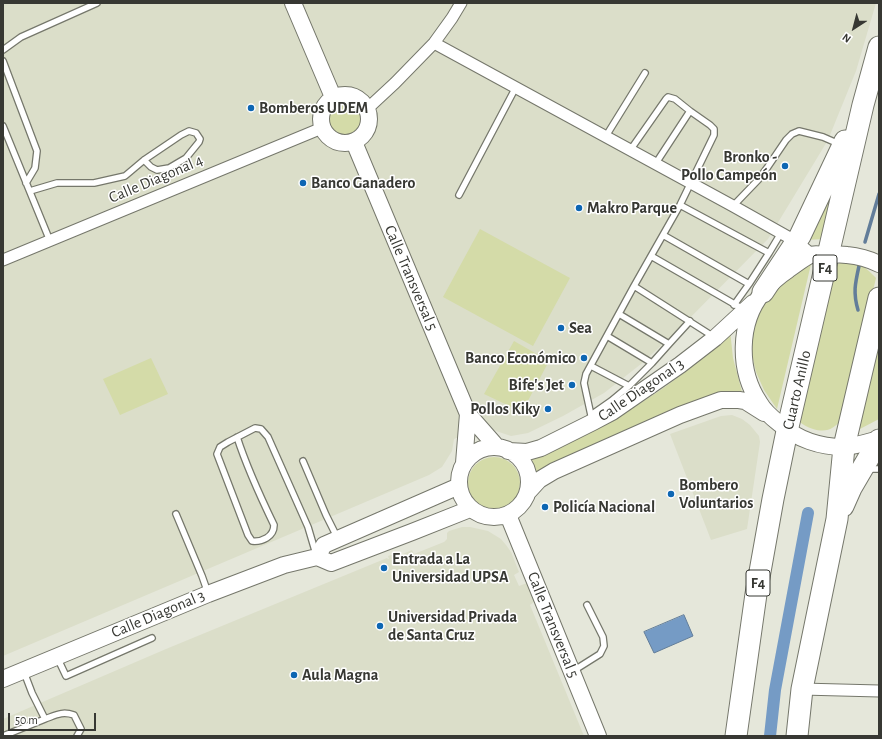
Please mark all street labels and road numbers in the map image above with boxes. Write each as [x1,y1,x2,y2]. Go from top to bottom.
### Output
street label: Calle Diagonal 4 [106,150,206,208]
street label: Calle Transversal 5 [380,222,442,334]
road number: F4 [813,255,837,281]
street label: Cuarto Anillo [779,348,815,432]
street label: Calle Diagonal 3 [594,354,688,426]
street label: Calle Transversal 5 [523,569,583,681]
road number: F4 [746,570,770,596]
street label: Calle Diagonal 3 [108,586,208,642]

